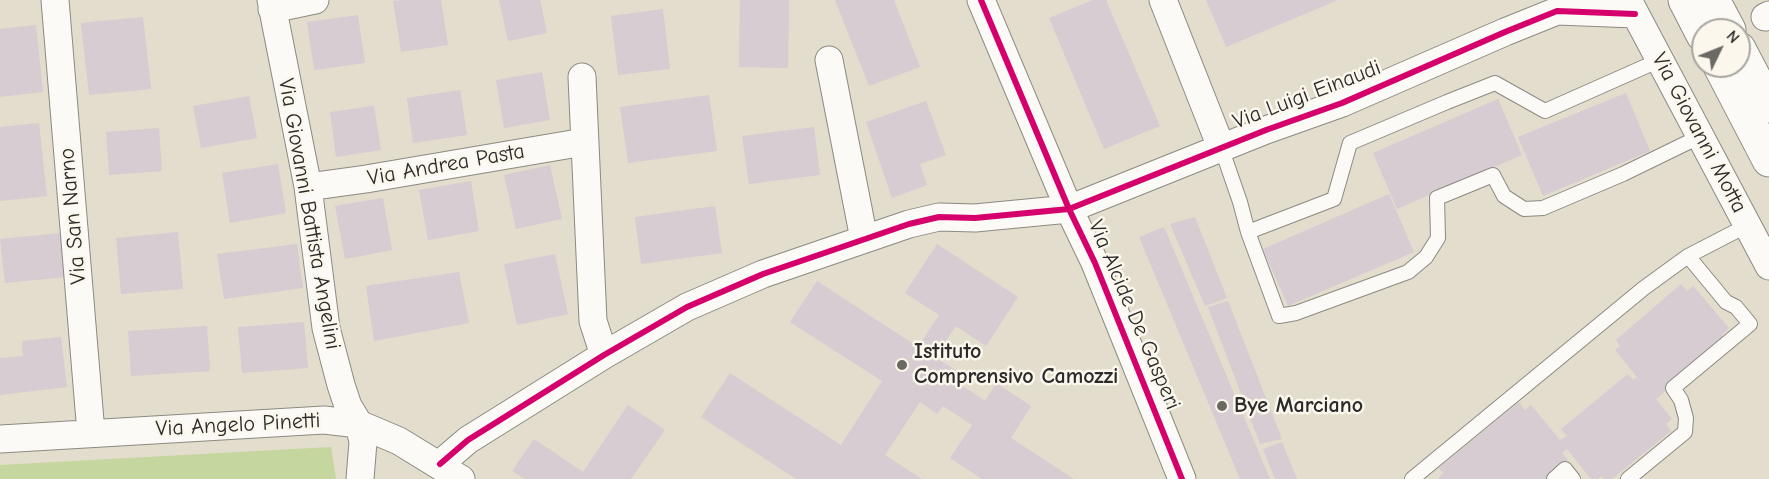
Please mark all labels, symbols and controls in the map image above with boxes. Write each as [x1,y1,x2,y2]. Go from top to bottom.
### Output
north arrow [1691,18,1751,78]
text: N [1723,27,1743,47]
street label: Via Giovanni Motta [1646,48,1752,218]
street label: Via Luigi Einaudi [1229,55,1385,135]
street label: Via Giovanni Battista Angelini [272,76,346,352]
street label: Via Andrea Pasta [365,138,527,192]
street label: Via San Narno [54,147,92,285]
street label: Via Alcide De Gasperi [1082,216,1186,414]
place label: Istituto Comprensivo Camozzi [914,339,1118,390]
marker: Istituto Comprensivo Camozzi [895,358,909,372]
place label: Bye Marciano [1234,393,1363,419]
marker: Bye Marciano [1215,399,1229,413]
street label: Via Angelo Pinetti [155,408,321,442]

